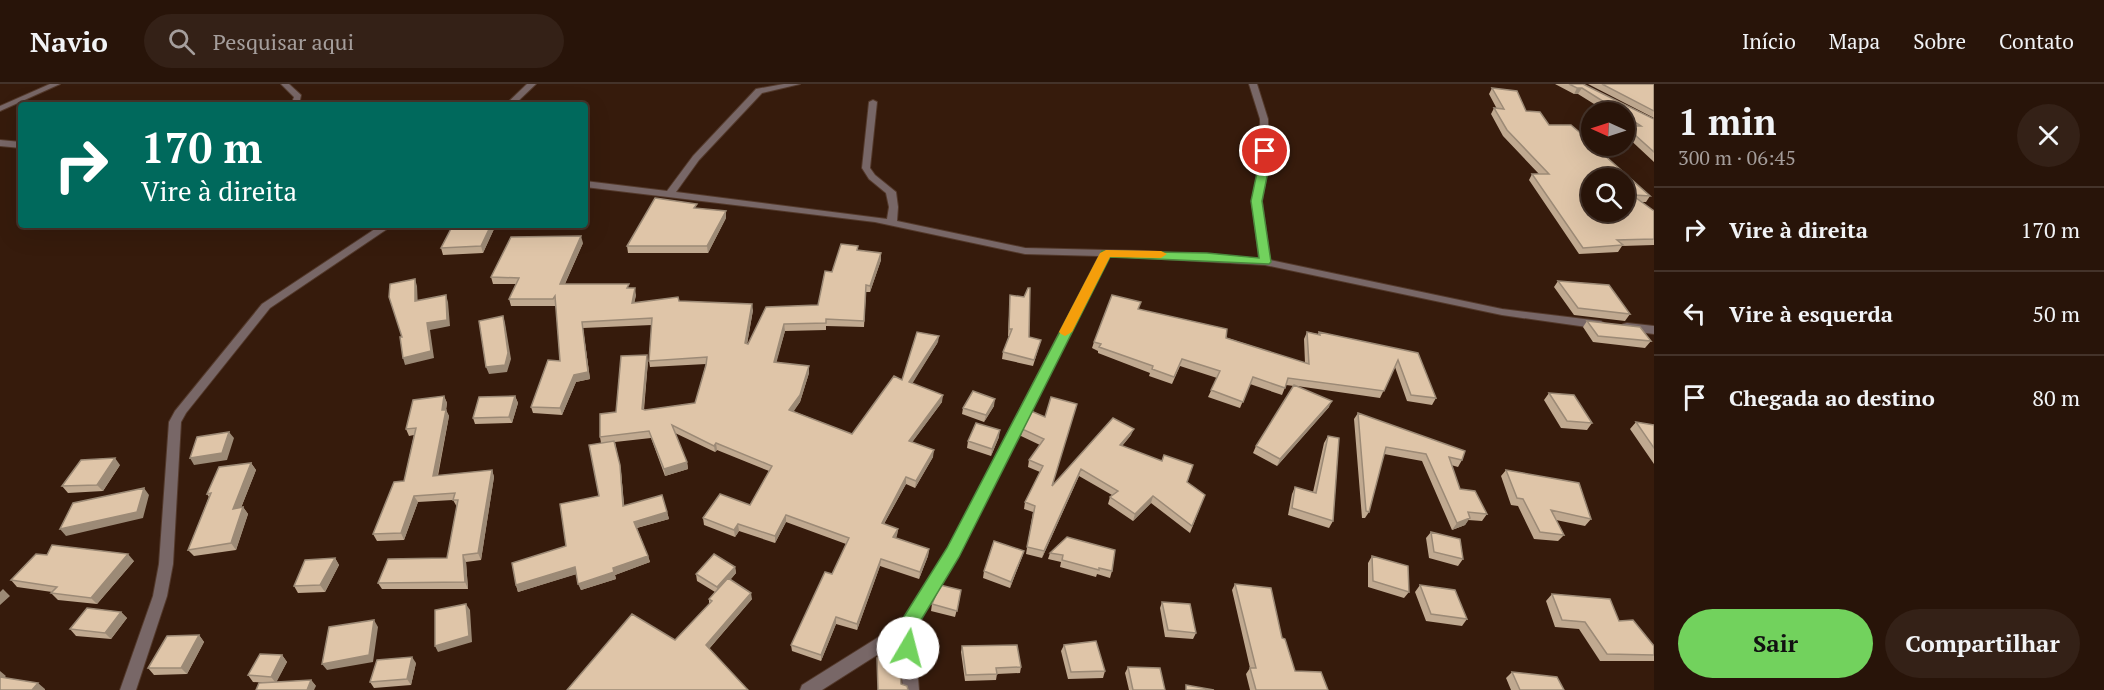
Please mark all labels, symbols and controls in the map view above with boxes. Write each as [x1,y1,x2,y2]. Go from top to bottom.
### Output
search box [144,14,564,68]
text: Navio [30,23,108,60]
icon: search [165,25,198,58]
text: Pesquisar aqui [213,27,354,56]
text: Início [1742,27,1796,55]
text: Mapa [1829,27,1880,55]
text: Sobre [1913,27,1966,55]
text: Contato [1999,27,2074,55]
text: 1 min [1678,98,1776,145]
north arrow [1581,102,1635,156]
map controls [1581,102,1635,222]
button: close [2017,104,2080,167]
text: 170 m [141,119,262,175]
pin [1239,125,1290,176]
icon: right [42,126,120,204]
icon: arrive [1248,134,1281,167]
text: 300 m · 06:45 [1678,144,1796,171]
button: search [1581,168,1635,222]
text: Vire à direita [141,173,297,209]
icon: right [1678,213,1711,246]
text: Vire à direita [1729,215,1868,244]
text: 170 m [2020,215,2080,244]
icon: left [1678,297,1711,330]
text: Vire à esquerda [1729,299,1893,328]
text: 50 m [2032,299,2080,328]
icon: arrive [1678,381,1711,414]
text: Chegada ao destino [1729,383,1935,412]
text: 80 m [2032,383,2080,412]
button: Sair [1678,609,1873,678]
button: Compartilhar [1885,609,2080,678]
position arrow [876,616,940,680]

